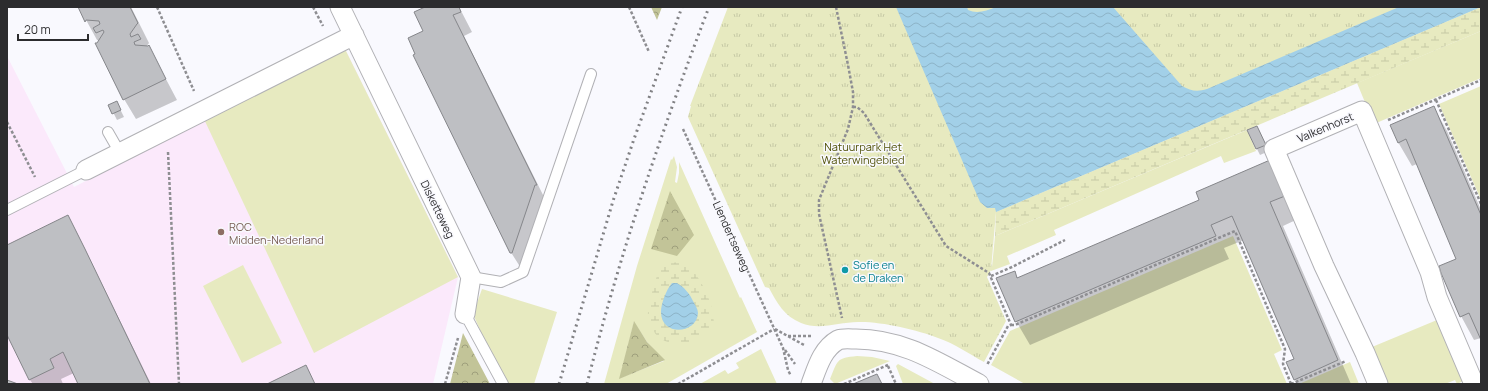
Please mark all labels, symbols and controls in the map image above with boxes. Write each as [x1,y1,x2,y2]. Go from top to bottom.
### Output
scale bar [18,16,88,42]
text: 20 m [24,21,51,38]
street label: Valkenhorst [1294,108,1356,146]
park label: Natuurpark Het Waterwingebied [821,139,905,167]
street label: Disketteweg [417,177,459,241]
street label: Liendertseweg [710,198,754,274]
place label: ROC Midden-Nederland [229,219,324,247]
marker: ROC Midden-Nederland [216,227,226,237]
place label: Sofie en de Draken [853,257,904,285]
marker: Sofie en de Draken [840,265,850,275]

